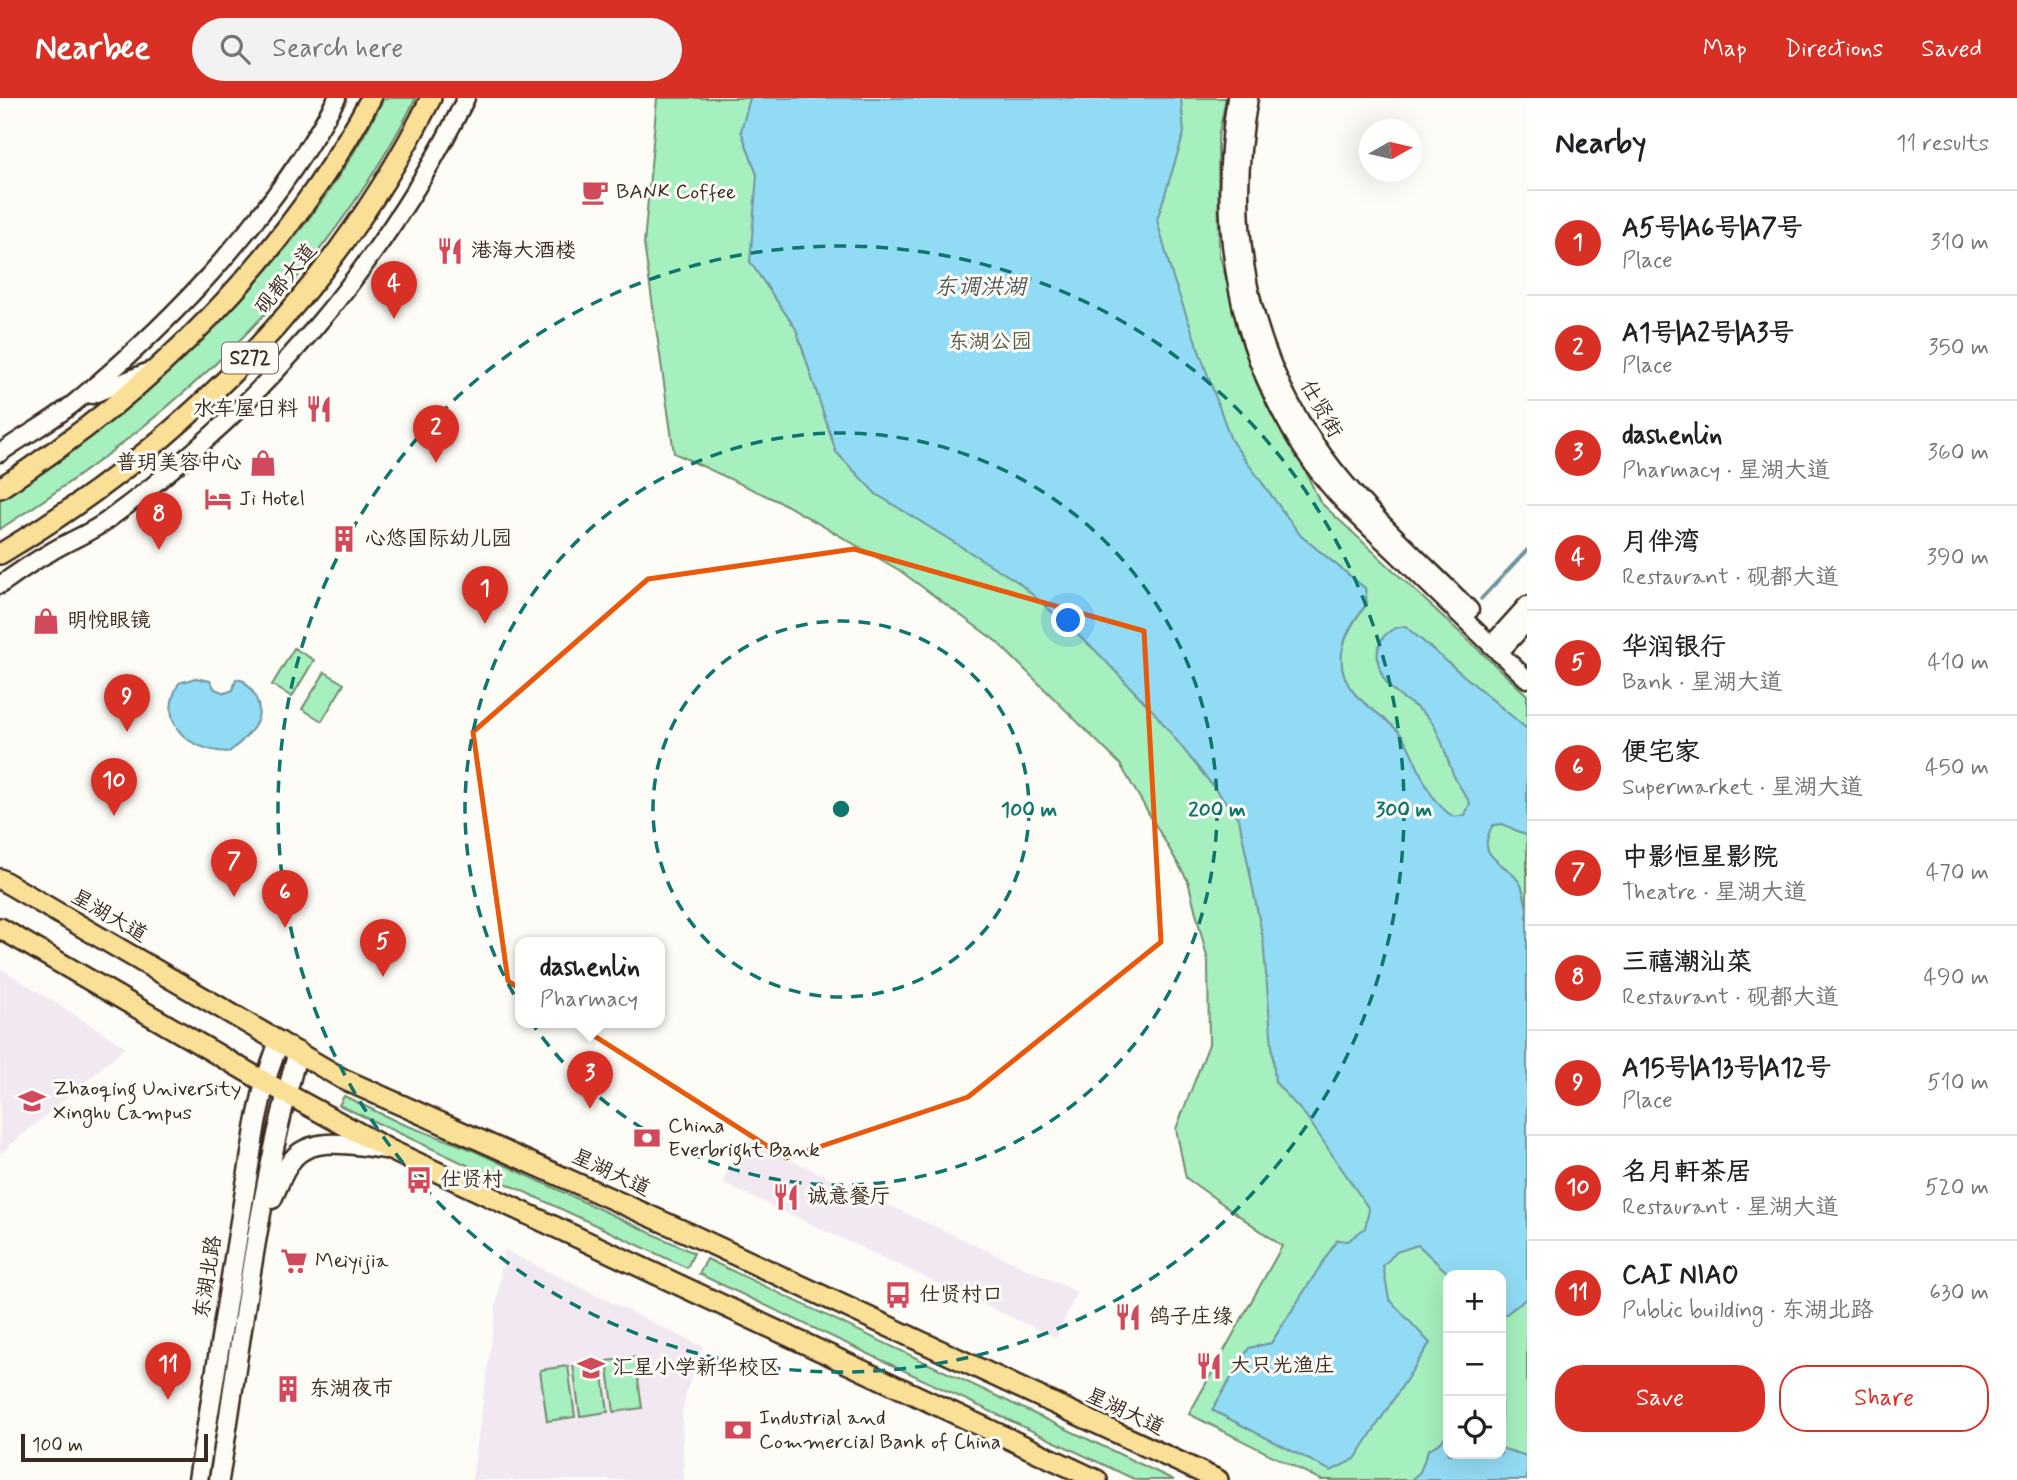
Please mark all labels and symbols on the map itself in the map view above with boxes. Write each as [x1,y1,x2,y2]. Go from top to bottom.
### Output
north arrow [1359,119,1422,182]
cafe icon: BANK Coffee [580,177,610,207]
place label: BANK Coffee [616,178,736,206]
restaurant icon: 港海大酒楼 [435,236,465,266]
place label: 港海大酒楼 [471,237,576,265]
street label: 砚都大道 [249,238,323,320]
pin: 4 [371,261,417,319]
water label: 东调洪湖 [934,273,1028,303]
park label: 东湖公园 [948,328,1032,356]
road number: S272 [222,342,278,374]
street label: 仕贤街 [1293,375,1349,443]
restaurant icon: 水车屋日料 [304,394,334,424]
place label: 水车屋日料 [193,395,298,423]
pin: 2 [413,405,459,463]
shop icon: 普玥美容中心 [248,448,278,478]
place label: 普玥美容中心 [116,449,242,477]
hotel icon: Ji Hotel [203,484,233,514]
place label: Ji Hotel [239,485,305,513]
pin: 8 [136,492,182,550]
building icon: 心悠国际幼儿园 [329,524,359,554]
place label: 心悠国际幼儿园 [365,525,512,553]
pin: 1 [462,566,508,624]
your location [1051,603,1085,637]
shop icon: 明悦眼镜 [31,606,61,636]
place label: 明悦眼镜 [67,607,151,635]
pin: 9 [104,674,150,732]
pin: 10 [91,758,137,816]
text: 100 m [1001,796,1057,824]
text: 200 m [1188,796,1246,824]
text: 300 m [1376,796,1433,824]
centre of rings [829,797,853,821]
pin: 7 [211,839,257,897]
pin: 6 [262,870,308,928]
street label: 星湖大道 [66,883,152,949]
pin: 5 [360,919,406,977]
pin: 3 [567,1051,613,1109]
place label: Zhaoqing University Xinghu Campus [53,1075,242,1128]
school or university icon: Zhaoqing University Xinghu Campus [17,1086,47,1116]
place label: China Everbright Bank [668,1112,820,1166]
bank icon: China Everbright Bank [632,1123,662,1153]
street label: 星湖大道 [567,1143,655,1203]
bus stop icon: 仕贤村 [404,1165,434,1195]
place label: 仕贤村 [440,1166,503,1194]
restaurant icon: 诚意餐厅 [771,1182,801,1212]
place label: 诚意餐厅 [807,1183,891,1211]
street label: 东湖北路 [188,1233,228,1321]
supermarket icon: Meiyijia [279,1246,309,1276]
place label: Meiyijia [315,1247,389,1275]
bus stop icon: 仕贤村口 [883,1280,913,1310]
place label: 仕贤村口 [919,1281,1003,1309]
restaurant icon: 鸽子庄缘 [1113,1302,1143,1332]
place label: 鸽子庄缘 [1149,1303,1233,1331]
pin: 11 [145,1342,191,1400]
restaurant icon: 大只光渔庄 [1194,1351,1224,1381]
place label: 大只光渔庄 [1230,1352,1335,1380]
school or university icon: 汇星小学新华校区 [576,1353,606,1383]
place label: 汇星小学新华校区 [612,1354,780,1382]
building icon: 东湖夜市 [273,1374,303,1404]
place label: 东湖夜市 [309,1375,393,1403]
street label: 星湖大道 [1081,1382,1169,1442]
place label: Industrial and Commercial Bank of China [759,1404,1001,1456]
bank icon: Industrial and Commercial Bank of China [723,1415,753,1445]
scale bar [21,1431,208,1463]

